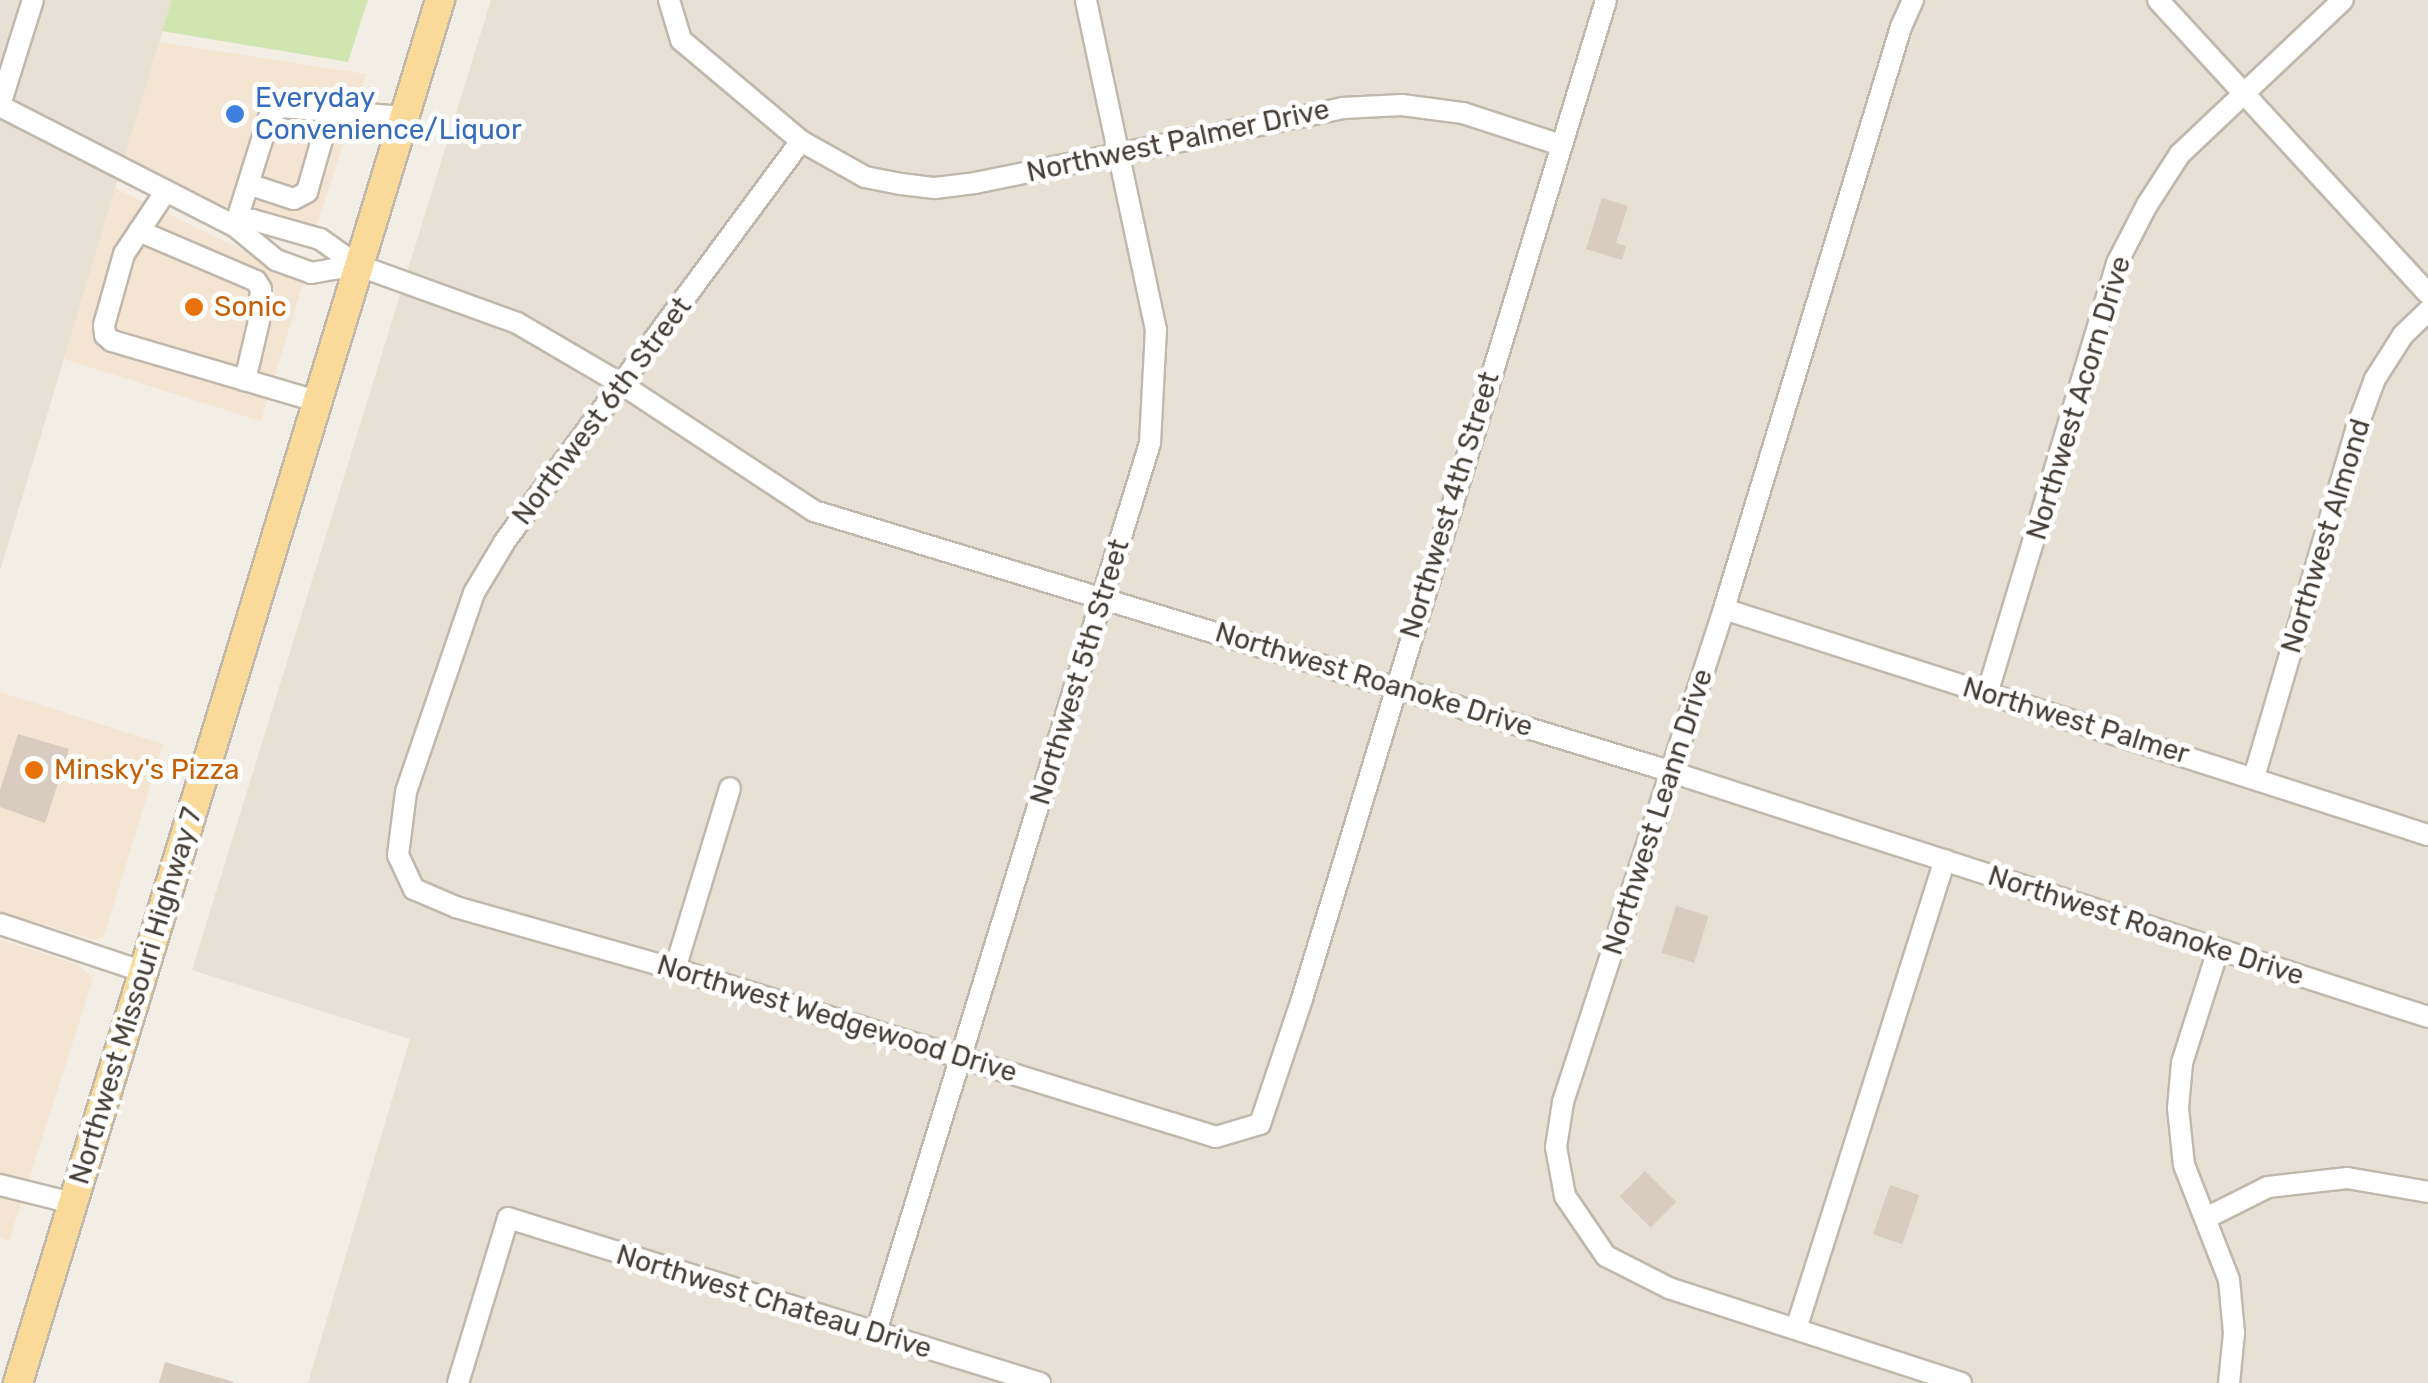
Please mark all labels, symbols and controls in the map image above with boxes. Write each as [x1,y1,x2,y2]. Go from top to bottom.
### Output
place label: Everyday Convenience/Liquor [255,81,522,147]
street label: Northwest Palmer Drive [1023,92,1333,190]
marker: Everyday Convenience/Liquor [224,103,246,125]
street label: Northwest Acorn Drive [2020,252,2138,544]
place label: Sonic [214,290,287,324]
street label: Northwest 6th Street [505,290,699,532]
marker: Sonic [183,296,205,318]
street label: Northwest 4th Street [1393,368,1507,642]
street label: Northwest Almond [2274,414,2378,658]
street label: Northwest 5th Street [1024,535,1136,809]
street label: Northwest Roanoke Drive [1211,616,1537,744]
street label: Northwest Leann Drive [1596,665,1720,959]
street label: Northwest Palmer [1959,671,2193,771]
place label: Minsky's Pizza [54,753,240,787]
marker: Minsky's Pizza [23,759,45,781]
street label: Northwest Missouri Highway 7 [63,803,209,1189]
street label: Northwest Roanoke Drive [1984,859,2308,993]
street label: Northwest Wedgewood Drive [653,948,1021,1090]
street label: Northwest Chateau Drive [612,1238,936,1366]

